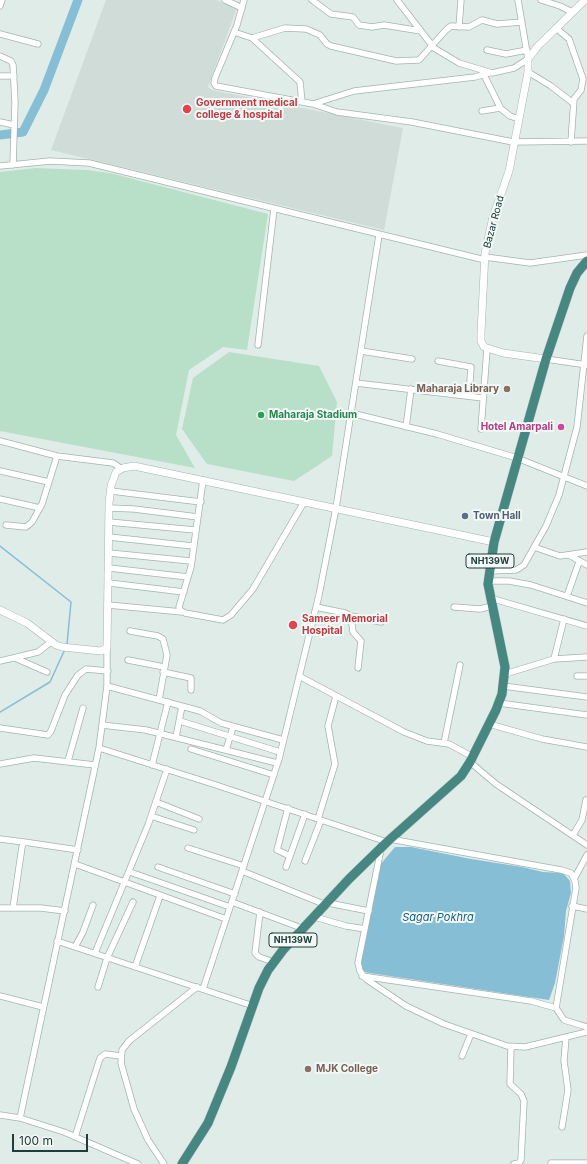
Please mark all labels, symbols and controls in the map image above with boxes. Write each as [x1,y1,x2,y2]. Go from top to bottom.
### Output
place label: Government medical college & hospital [196,97,298,120]
marker: Government medical college & hospital [181,103,193,115]
street label: Bazar Road [481,194,507,250]
place label: Maharaja Library [417,383,499,395]
marker: Maharaja Library [502,384,512,394]
place label: Maharaja Stadium [269,409,357,421]
marker: Maharaja Stadium [256,410,266,420]
place label: Hotel Amarpali [481,421,553,433]
marker: Hotel Amarpali [556,422,566,432]
place label: Town Hall [473,510,521,522]
marker: Town Hall [460,511,470,521]
road number: NH139W [466,554,514,568]
place label: Sameer Memorial Hospital [302,613,388,636]
marker: Sameer Memorial Hospital [287,619,299,631]
water label: Sagar Pokhra [402,911,474,925]
road number: NH139W [269,933,317,947]
place label: MJK College [316,1063,378,1075]
marker: MJK College [303,1064,313,1074]
scale bar [14,1126,90,1152]
text: 100 m [19,1133,53,1148]

